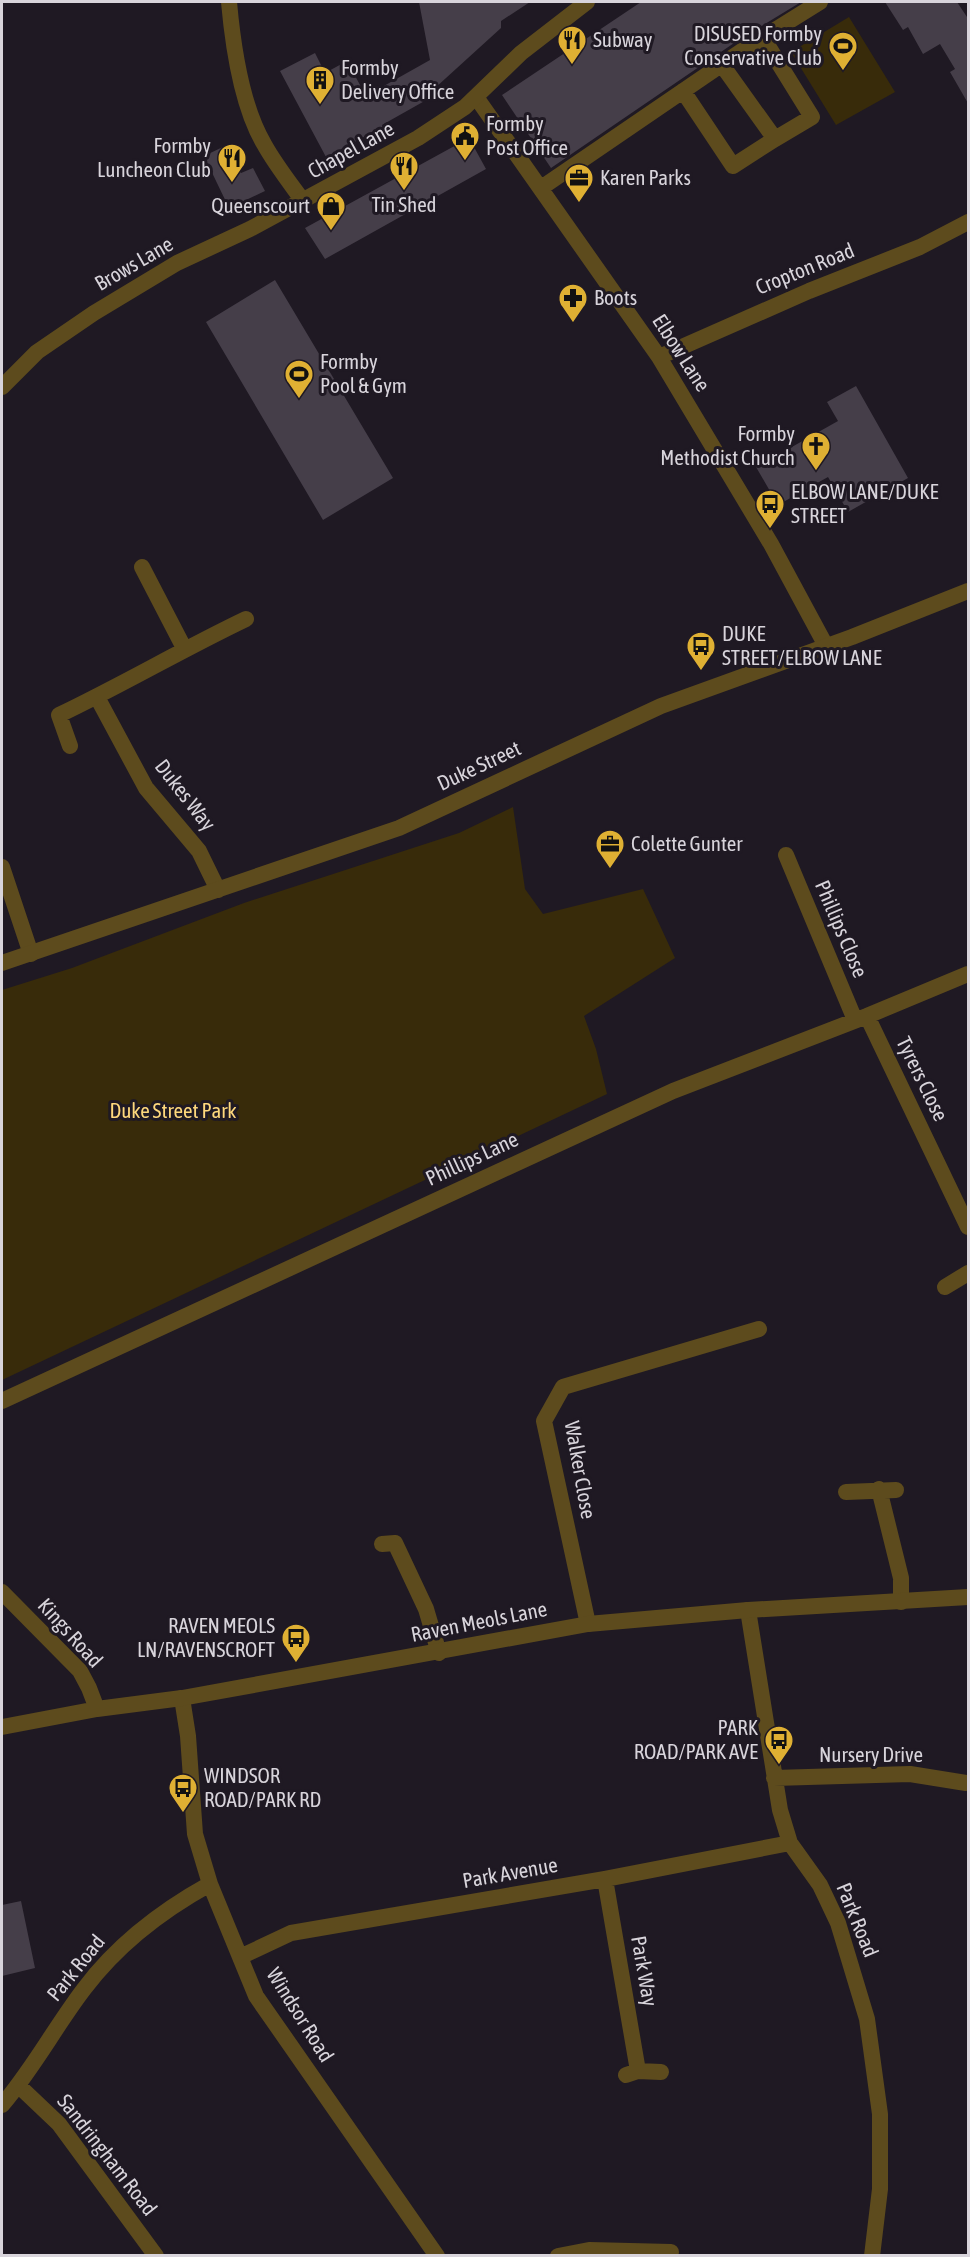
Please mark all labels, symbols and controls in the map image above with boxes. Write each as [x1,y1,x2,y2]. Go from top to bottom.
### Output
place label: DISUSED Formby Conservative Club [684,21,822,69]
restaurant icon: Subway [556,24,588,66]
place label: Subway [593,27,653,51]
sports icon: DISUSED Formby Conservative Club [827,30,859,72]
place label: Formby Delivery Office [341,55,454,103]
building icon: Formby Delivery Office [304,64,336,106]
place label: Formby Post Office [486,111,568,159]
street label: Chapel Lane [303,116,398,183]
public building icon: Formby Post Office [449,120,481,162]
place label: Formby Luncheon Club [97,133,211,181]
restaurant icon: Formby Luncheon Club [216,142,248,184]
restaurant icon: Tin Shed [388,150,420,192]
office icon: Karen Parks [563,162,595,204]
place label: Karen Parks [600,165,691,189]
shop icon: Queenscourt [315,190,347,232]
place label: Tin Shed [371,192,437,216]
place label: Queenscourt [211,193,310,217]
street label: Brows Lane [90,231,177,295]
street label: Cropton Road [752,237,857,299]
pharmacy icon: Boots [557,282,589,324]
place label: Boots [594,285,637,309]
street label: Elbow Lane [648,309,716,396]
place label: Formby Pool & Gym [320,349,407,397]
sports icon: Formby Pool & Gym [283,358,315,400]
place label: Formby Methodist Church [660,421,795,469]
church icon: Formby Methodist Church [800,430,832,472]
place label: ELBOW LANE/DUKE STREET [791,479,938,527]
bus stop icon: ELBOW LANE/DUKE STREET [754,488,786,530]
place label: DUKE STREET/ELBOW LANE [722,621,882,669]
bus stop icon: DUKE STREET/ELBOW LANE [685,630,717,672]
street label: Duke Street [433,735,524,795]
street label: Dukes Way [151,754,221,835]
office icon: Colette Gunter [594,828,626,870]
place label: Colette Gunter [631,831,743,855]
street label: Phillips Close [811,876,873,981]
street label: Tyrers Close [892,1032,954,1125]
park label: Duke Street Park [109,1098,237,1122]
street label: Phillips Lane [422,1126,522,1190]
street label: Walker Close [561,1419,601,1521]
street label: Kings Road [33,1593,108,1672]
street label: Raven Meols Lane [409,1596,549,1646]
place label: RAVEN MEOLS LN/RAVENSCROFT [137,1613,275,1661]
bus stop icon: RAVEN MEOLS LN/RAVENSCROFT [280,1622,312,1664]
place label: PARK ROAD/PARK AVE [634,1715,759,1763]
bus stop icon: PARK ROAD/PARK AVE [763,1724,795,1766]
street label: Nursery Drive [819,1742,923,1766]
place label: WINDSOR ROAD/PARK RD [204,1763,321,1811]
bus stop icon: WINDSOR ROAD/PARK RD [167,1772,199,1814]
street label: Park Avenue [460,1852,559,1892]
street label: Park Road [832,1879,884,1960]
street label: Park Road [41,1929,109,2005]
street label: Park Way [627,1934,663,2008]
street label: Windsor Road [262,1963,339,2066]
street label: Sandringham Road [53,2089,162,2220]

